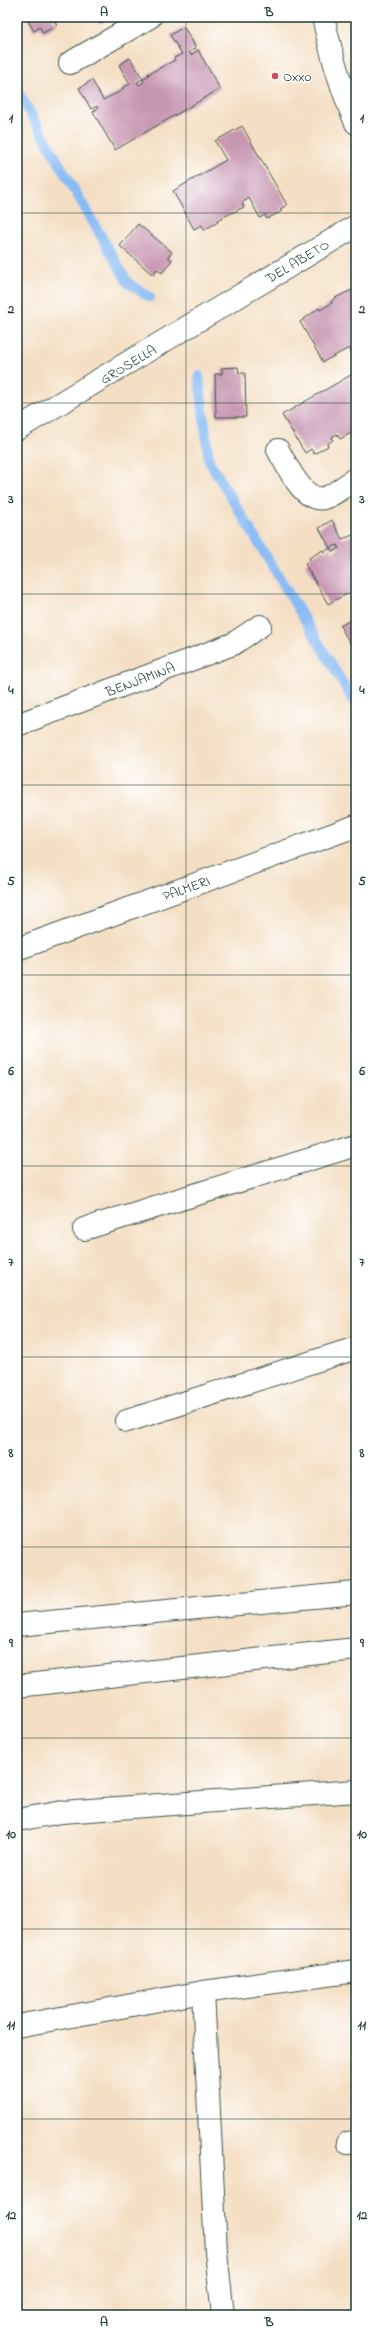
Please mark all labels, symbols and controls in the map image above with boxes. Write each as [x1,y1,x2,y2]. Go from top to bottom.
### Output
text: A [100,3,108,22]
text: B [264,3,274,22]
place label: Oxxo [283,67,312,88]
marker: Oxxo [270,71,280,81]
text: 1 [9,109,14,128]
text: 1 [360,109,365,128]
street label: DEL ABETO [261,235,334,290]
text: 2 [7,300,15,319]
text: 2 [358,300,366,319]
street label: GROSELLA [97,340,161,390]
text: 3 [7,490,14,509]
text: 3 [358,490,365,509]
street label: BENJAMINA [102,658,178,704]
text: 4 [7,681,14,700]
text: 4 [358,681,365,700]
street label: PALMERI [160,871,213,908]
text: 5 [7,872,15,891]
text: 5 [358,872,366,891]
text: 6 [7,1062,14,1081]
text: 6 [358,1062,365,1081]
text: 7 [8,1253,14,1272]
text: 7 [359,1253,365,1272]
text: 8 [8,1444,14,1463]
text: 8 [359,1444,365,1463]
text: 9 [8,1634,14,1653]
text: 9 [359,1634,365,1653]
text: 10 [6,1825,16,1844]
text: 10 [357,1825,367,1844]
text: 11 [7,2016,16,2035]
text: 11 [358,2016,367,2035]
text: 12 [6,2206,17,2225]
text: 12 [357,2206,368,2225]
text: A [100,2313,108,2332]
text: B [264,2313,274,2332]

